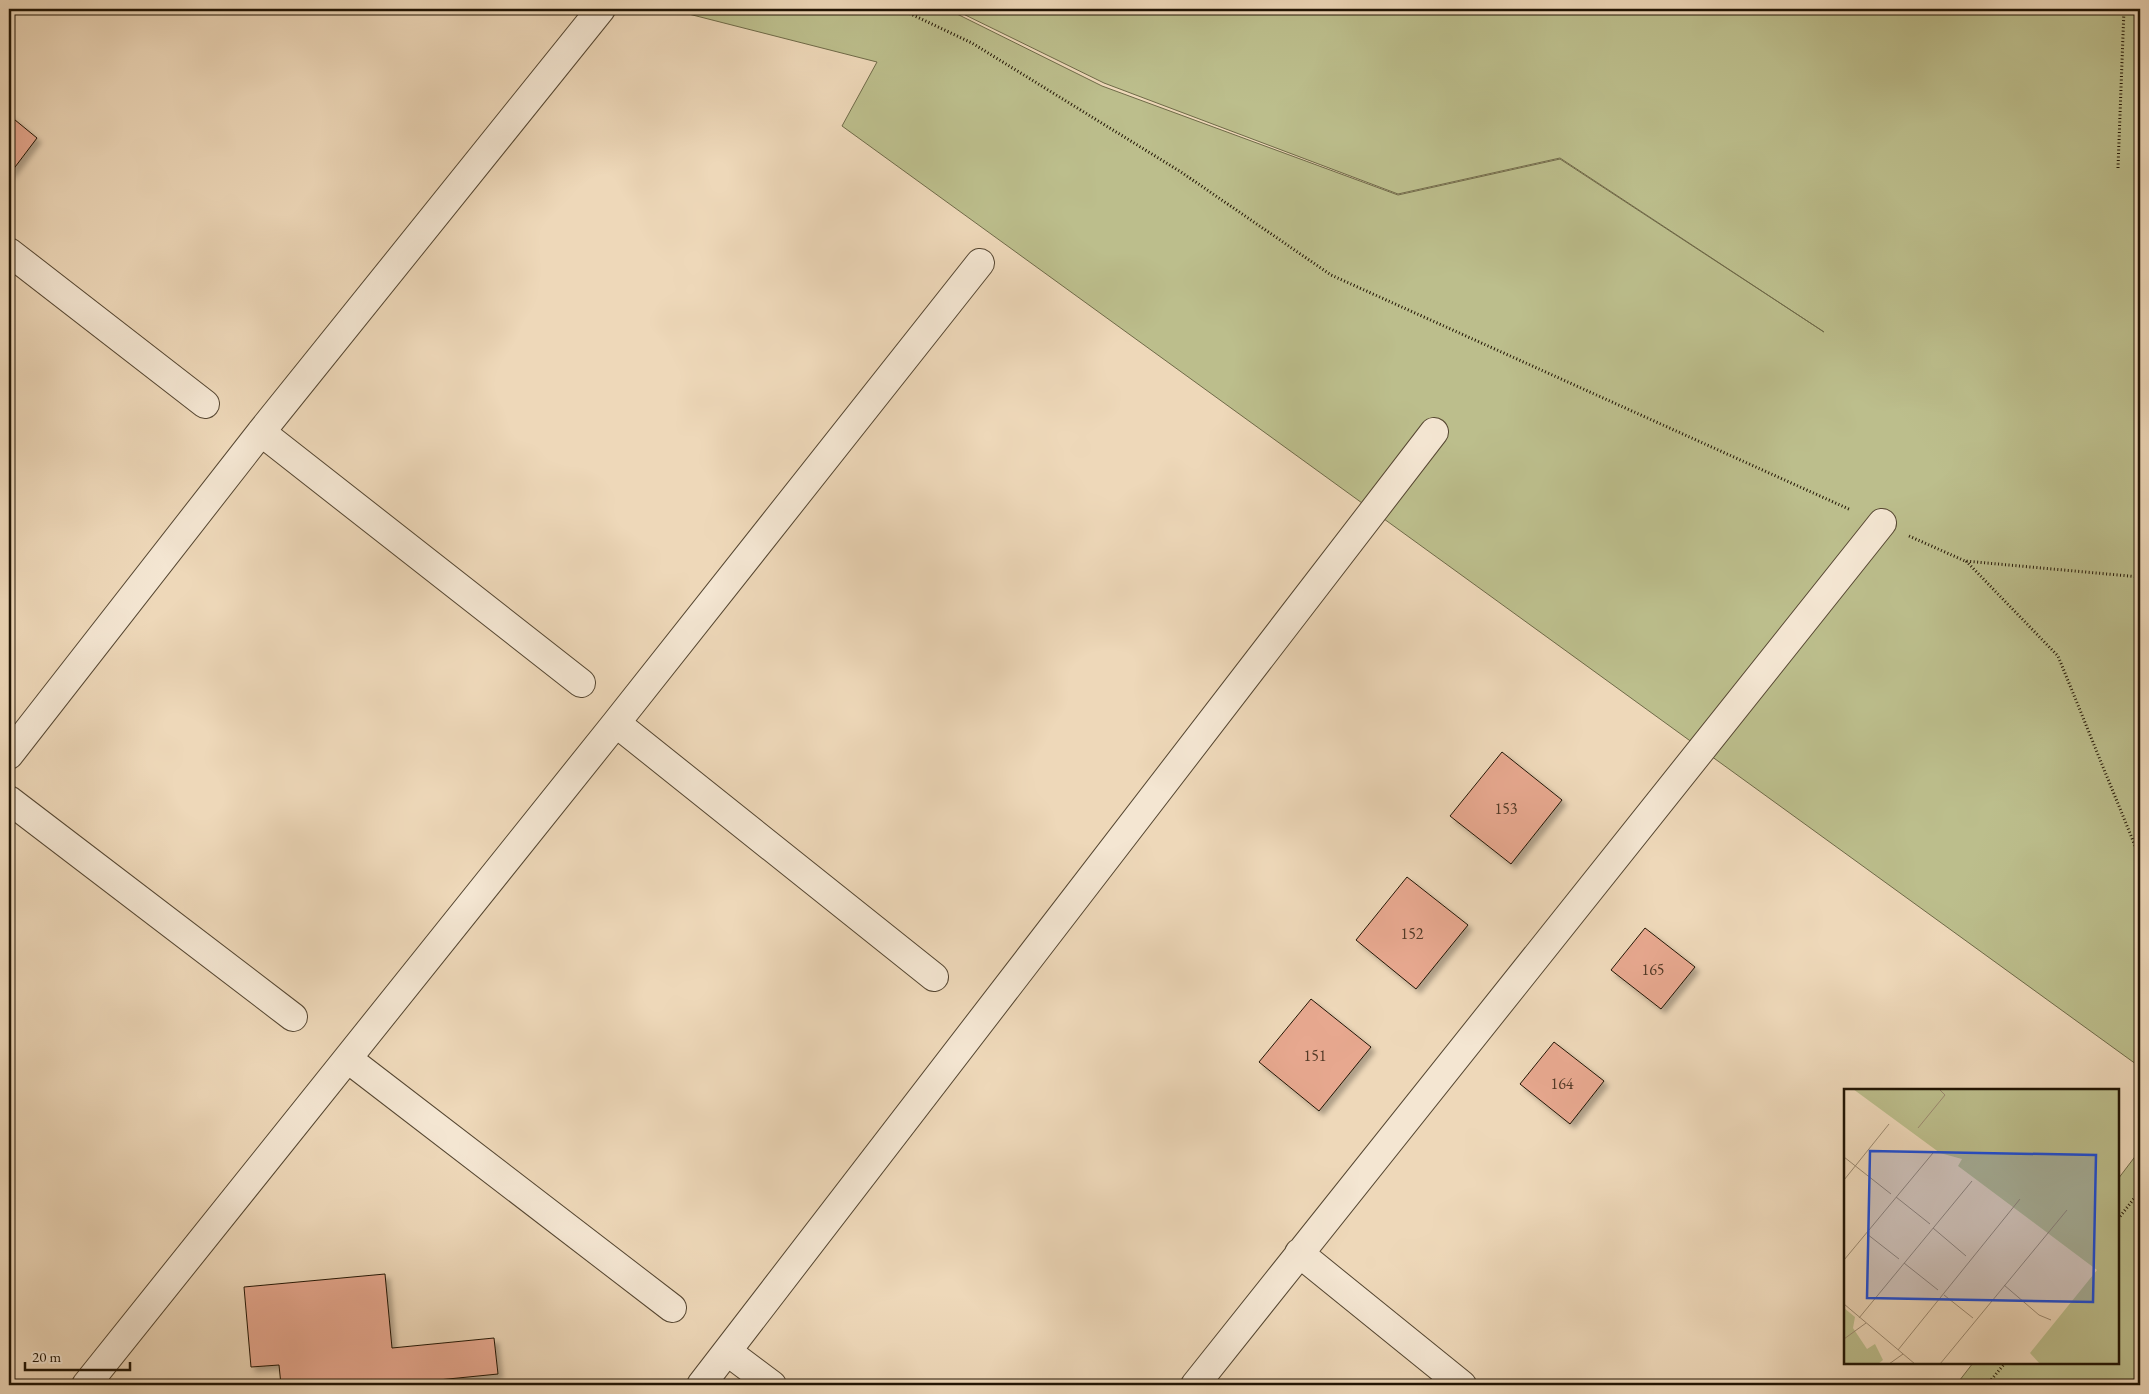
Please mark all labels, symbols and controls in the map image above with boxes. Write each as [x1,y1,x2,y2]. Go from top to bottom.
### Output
house number: 153 [1494,798,1518,819]
house number: 152 [1400,923,1424,944]
house number: 165 [1641,959,1665,980]
house number: 151 [1303,1045,1327,1066]
house number: 164 [1550,1073,1574,1094]
inset map [1844,1089,2119,1364]
scale bar [25,1339,130,1371]
text: 20 m [32,1347,61,1366]

